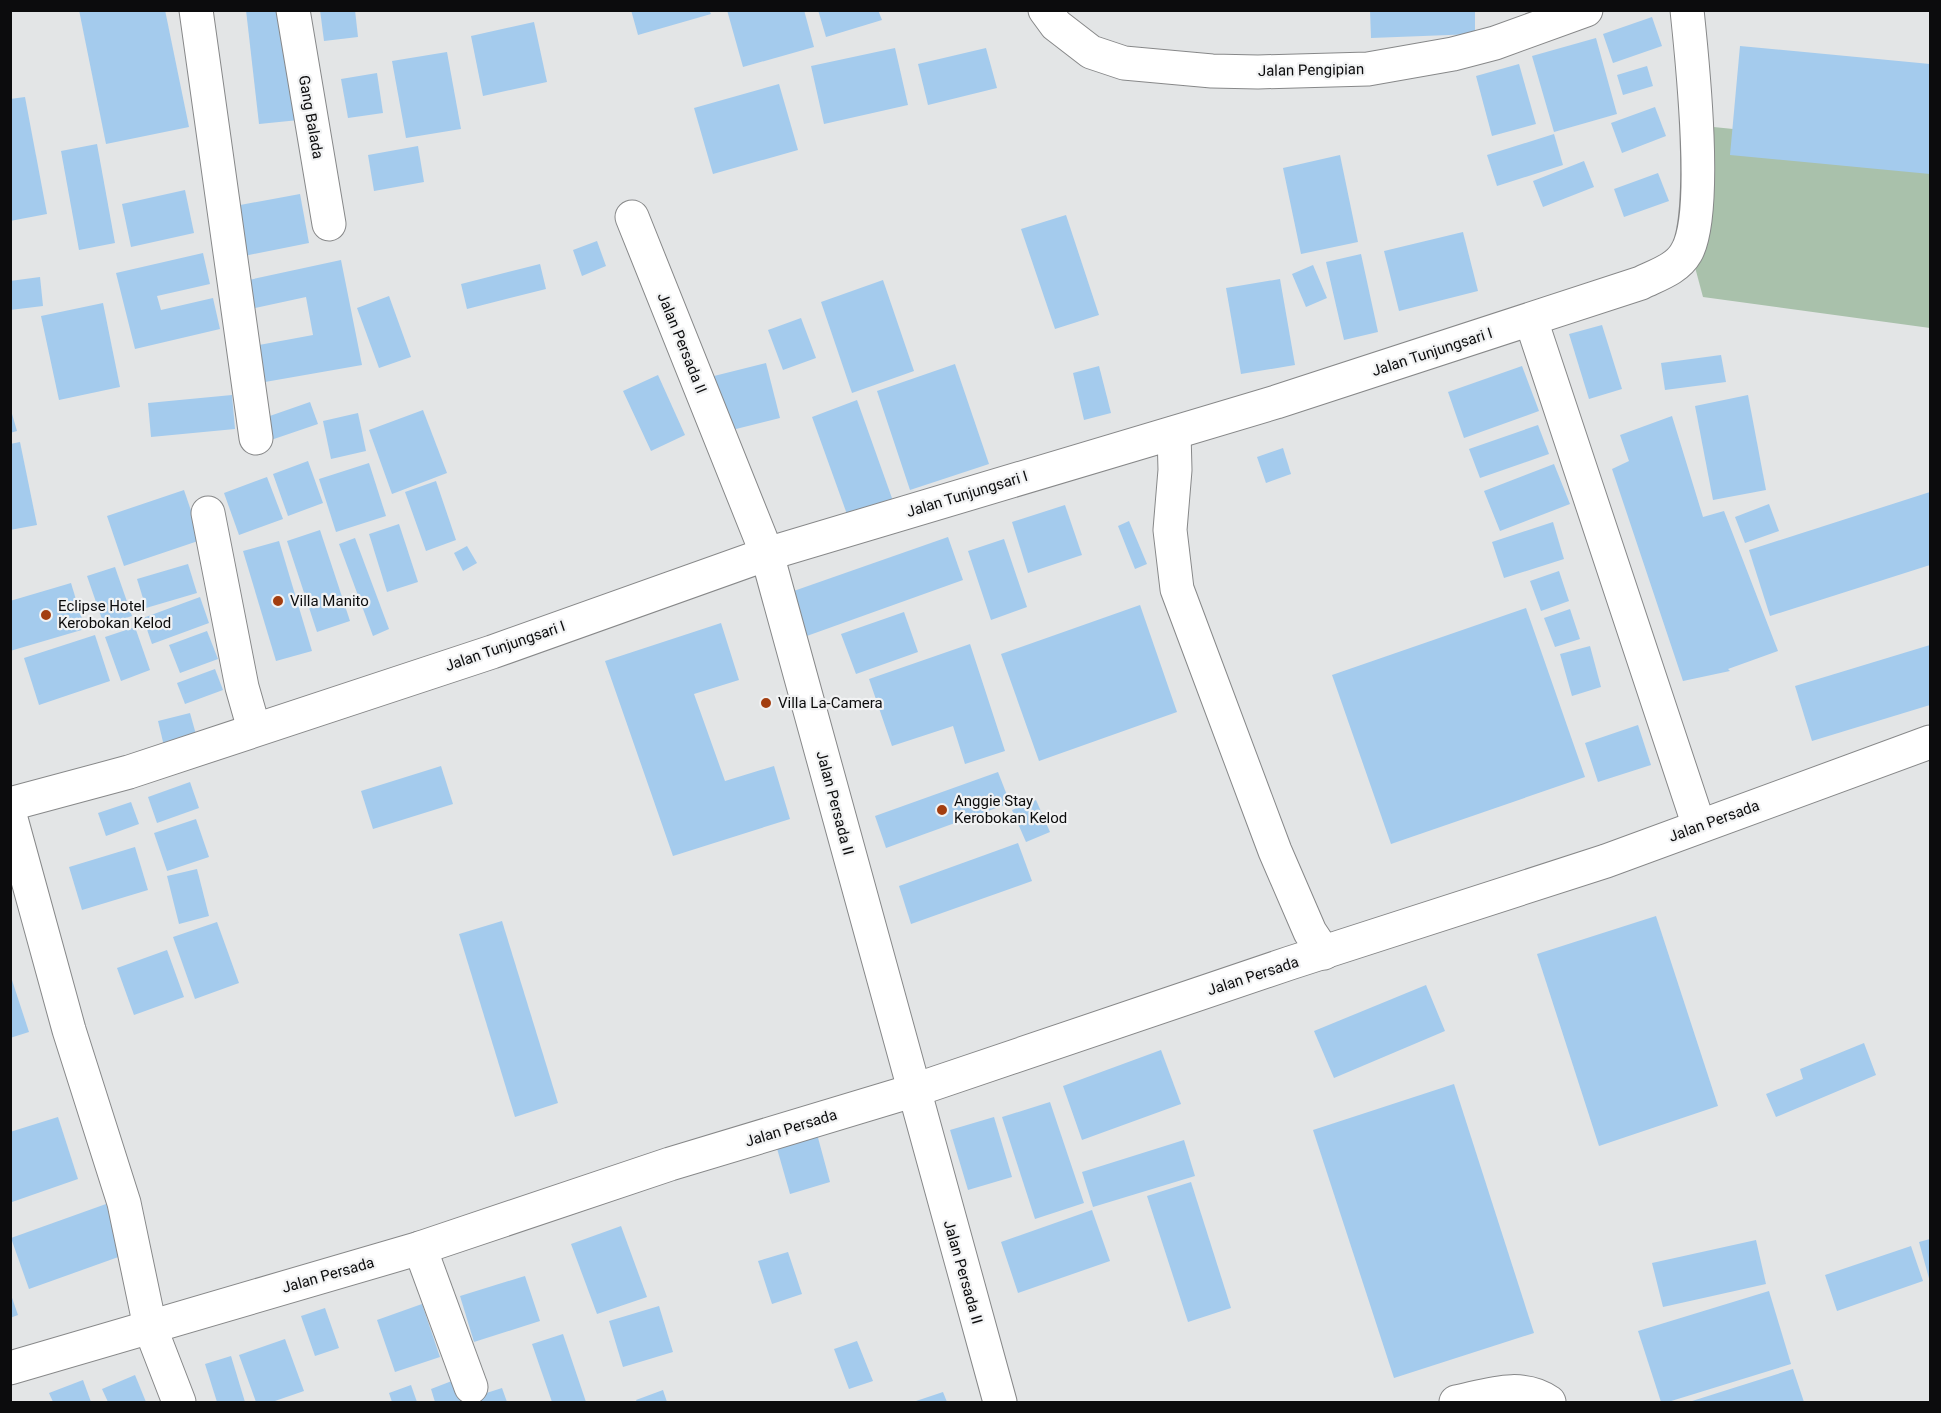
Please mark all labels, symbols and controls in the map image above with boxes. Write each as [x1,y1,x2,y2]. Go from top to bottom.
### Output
street label: Jalan Pengipian [1258,60,1364,80]
street label: Gang Balada [295,74,327,160]
street label: Jalan Persada II [654,290,710,396]
street label: Jalan Tunjungsari I [1369,324,1495,380]
street label: Jalan Tunjungsari I [904,467,1030,521]
place label: Villa Manito [290,592,369,610]
marker: Villa Manito [271,594,285,608]
place label: Eclipse Hotel Kerobokan Kelod [58,597,171,632]
marker: Eclipse Hotel Kerobokan Kelod [39,608,53,622]
street label: Jalan Tunjungsari I [443,617,567,675]
place label: Villa La-Camera [778,694,883,712]
marker: Villa La-Camera [759,696,773,710]
street label: Jalan Persada II [812,749,858,857]
place label: Anggie Stay Kerobokan Kelod [954,792,1067,827]
street label: Jalan Persada [1666,796,1762,846]
marker: Anggie Stay Kerobokan Kelod [935,803,949,817]
street label: Jalan Persada [1205,953,1301,999]
street label: Jalan Persada [743,1105,839,1151]
street label: Jalan Persada II [940,1218,986,1326]
street label: Jalan Persada [280,1253,376,1297]

